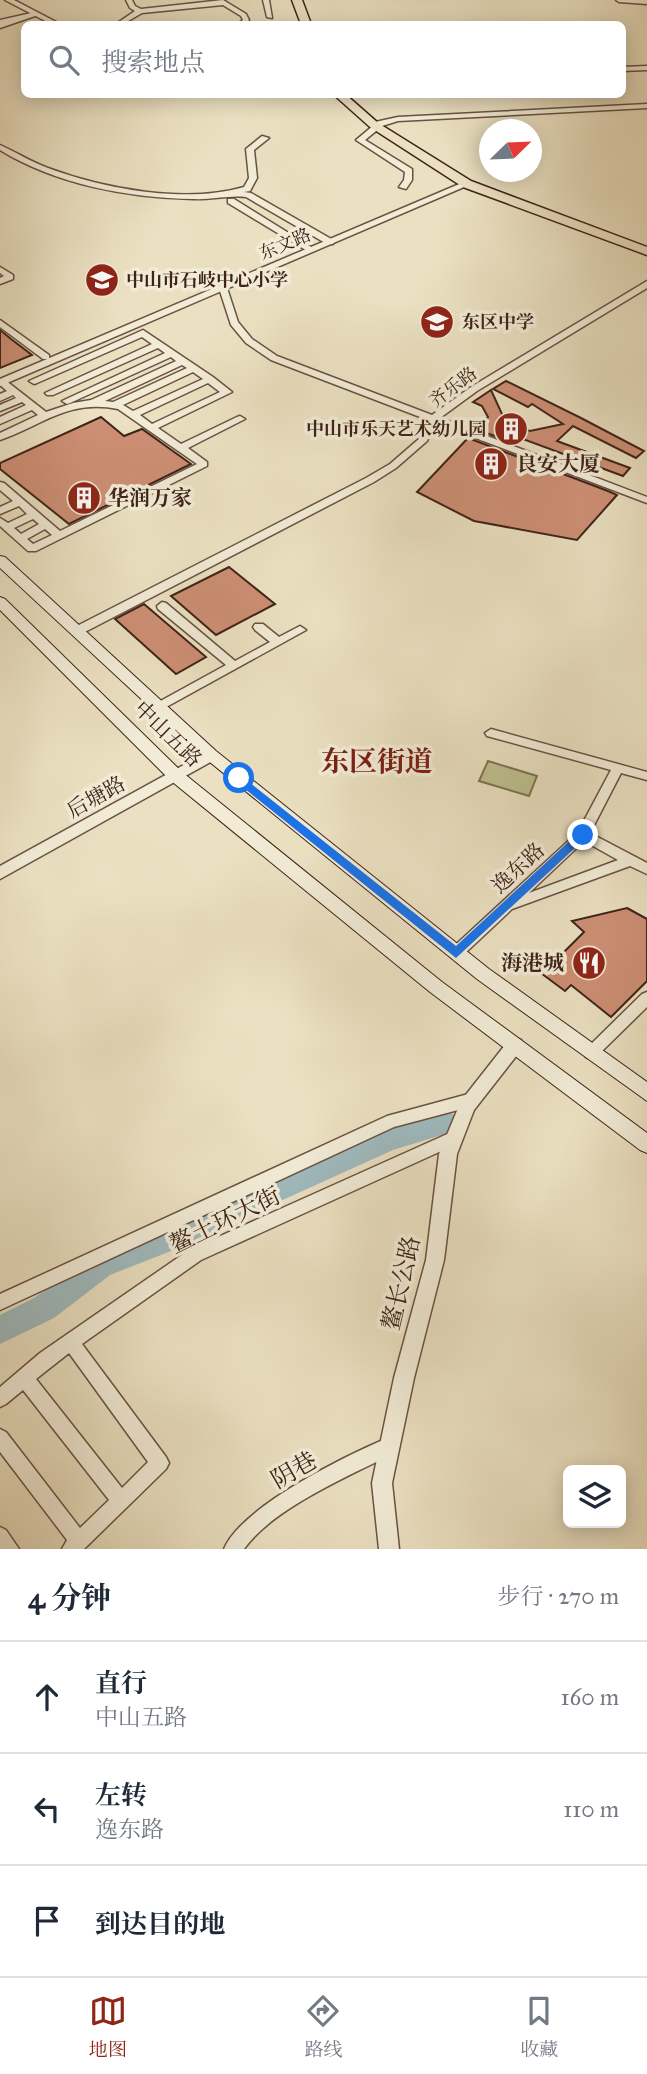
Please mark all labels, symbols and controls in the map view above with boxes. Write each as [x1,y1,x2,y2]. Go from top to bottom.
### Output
search box [21,21,626,98]
icon: search [45,41,83,79]
text: 搜索地点 [101,46,205,78]
north arrow [479,119,542,182]
street label: 东文路 [256,223,314,265]
school or university icon: 中山市石岐中心小学 [83,261,121,299]
place label: 中山市石岐中心小学 [126,269,288,291]
school or university icon: 东区中学 [418,303,456,341]
place label: 东区中学 [462,311,534,333]
street label: 齐乐路 [425,362,481,412]
building icon: 中山市乐天艺术幼儿园 [492,410,530,448]
place label: 中山市乐天艺术幼儿园 [306,418,486,440]
building icon: 良安大厦 [472,445,510,483]
place label: 良安大厦 [516,451,600,477]
building icon: 华润万家 [65,479,103,517]
place label: 华润万家 [108,485,192,511]
street label: 中山五路 [129,695,207,773]
district label: 东区街道 [321,744,433,779]
route start [223,762,254,793]
street label: 后塘路 [62,770,130,824]
route end [567,819,598,850]
street label: 逸东路 [486,837,550,899]
restaurant icon: 海港城 [570,944,608,982]
place label: 海港城 [501,950,564,976]
street label: 鳌土环大街 [164,1180,286,1260]
street label: 鳌长公路 [376,1233,426,1333]
street label: 阴巷 [266,1445,322,1495]
map controls [563,1465,626,1528]
button: layers [563,1465,626,1528]
text: 4 分钟 [28,1580,111,1616]
text: 步行 · 270 m [497,1582,619,1610]
text: 直行 [95,1667,147,1699]
icon: ahead [28,1678,66,1716]
text: 160 m [561,1683,619,1711]
text: 中山五路 [95,1703,187,1731]
text: 左转 [95,1779,147,1811]
icon: left [28,1790,66,1828]
text: 110 m [563,1795,619,1823]
text: 逸东路 [95,1815,164,1843]
icon: arrive [28,1902,66,1940]
text: 到达目的地 [95,1908,225,1940]
tab: 地图 [89,1992,127,2061]
tab: 路线 [304,1992,342,2061]
tab: 收藏 [520,1992,558,2061]

